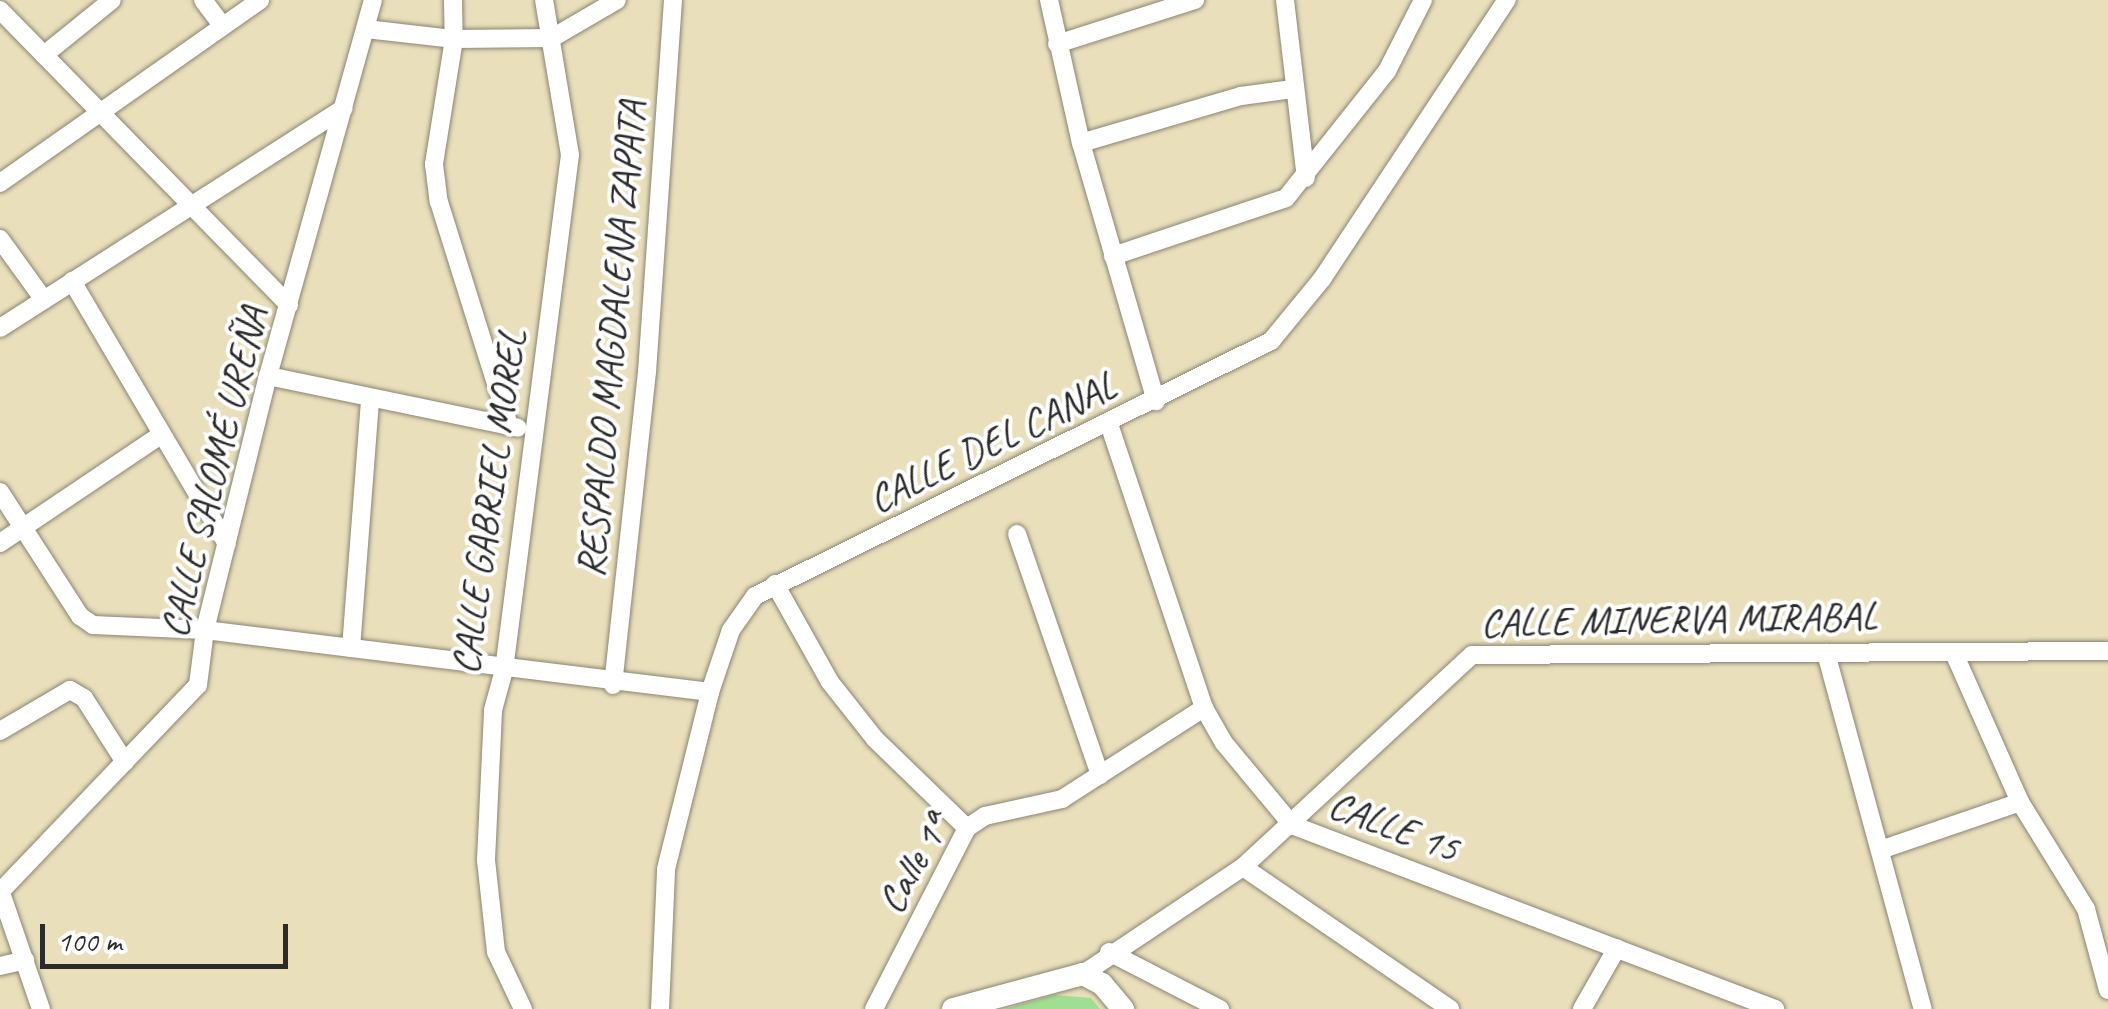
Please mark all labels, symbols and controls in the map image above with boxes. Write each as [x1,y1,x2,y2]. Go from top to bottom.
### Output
street label: RESPALDO MAGDALENA ZAPATA [566,97,656,581]
street label: CALLE SALOMÉ UREÑA [149,302,277,642]
street label: CALLE GABRIEL MOREL [440,326,536,678]
street label: CALLE DEL CANAL [862,362,1122,522]
street label: CALLE MINERVA MIRABAL [1480,592,1878,646]
street label: CALLE 15 [1322,779,1466,873]
street label: Calle 1ª [866,807,960,921]
scale bar [45,904,292,966]
text: 100 m [57,922,122,960]

